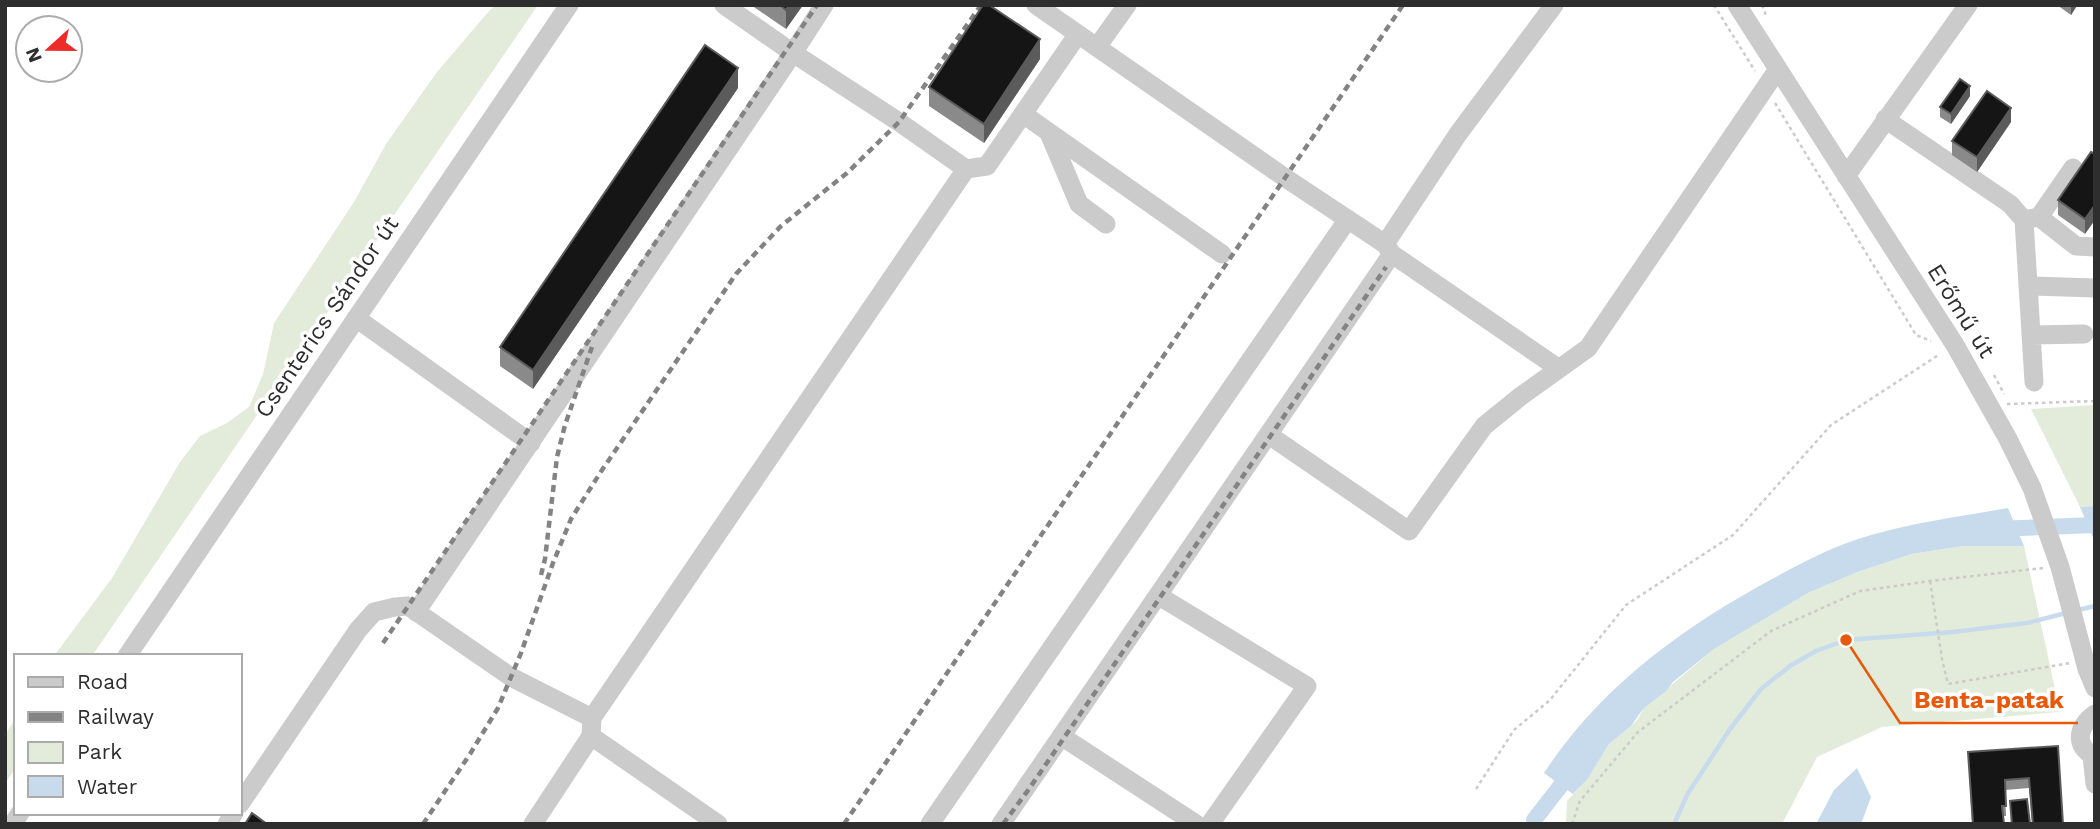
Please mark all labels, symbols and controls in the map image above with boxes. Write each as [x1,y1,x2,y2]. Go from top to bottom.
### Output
north arrow [14,14,84,84]
text: N [20,44,47,66]
street label: Csenterics Sándor út [250,211,405,423]
street label: Erőmű út [1922,259,2001,363]
legend [14,654,242,815]
text: Road [77,669,128,694]
callout: Benta-patak [1900,678,2078,723]
text: Benta-patak [1914,686,2064,714]
text: Railway [77,704,154,729]
text: Park [77,739,122,764]
text: Water [77,774,138,799]

